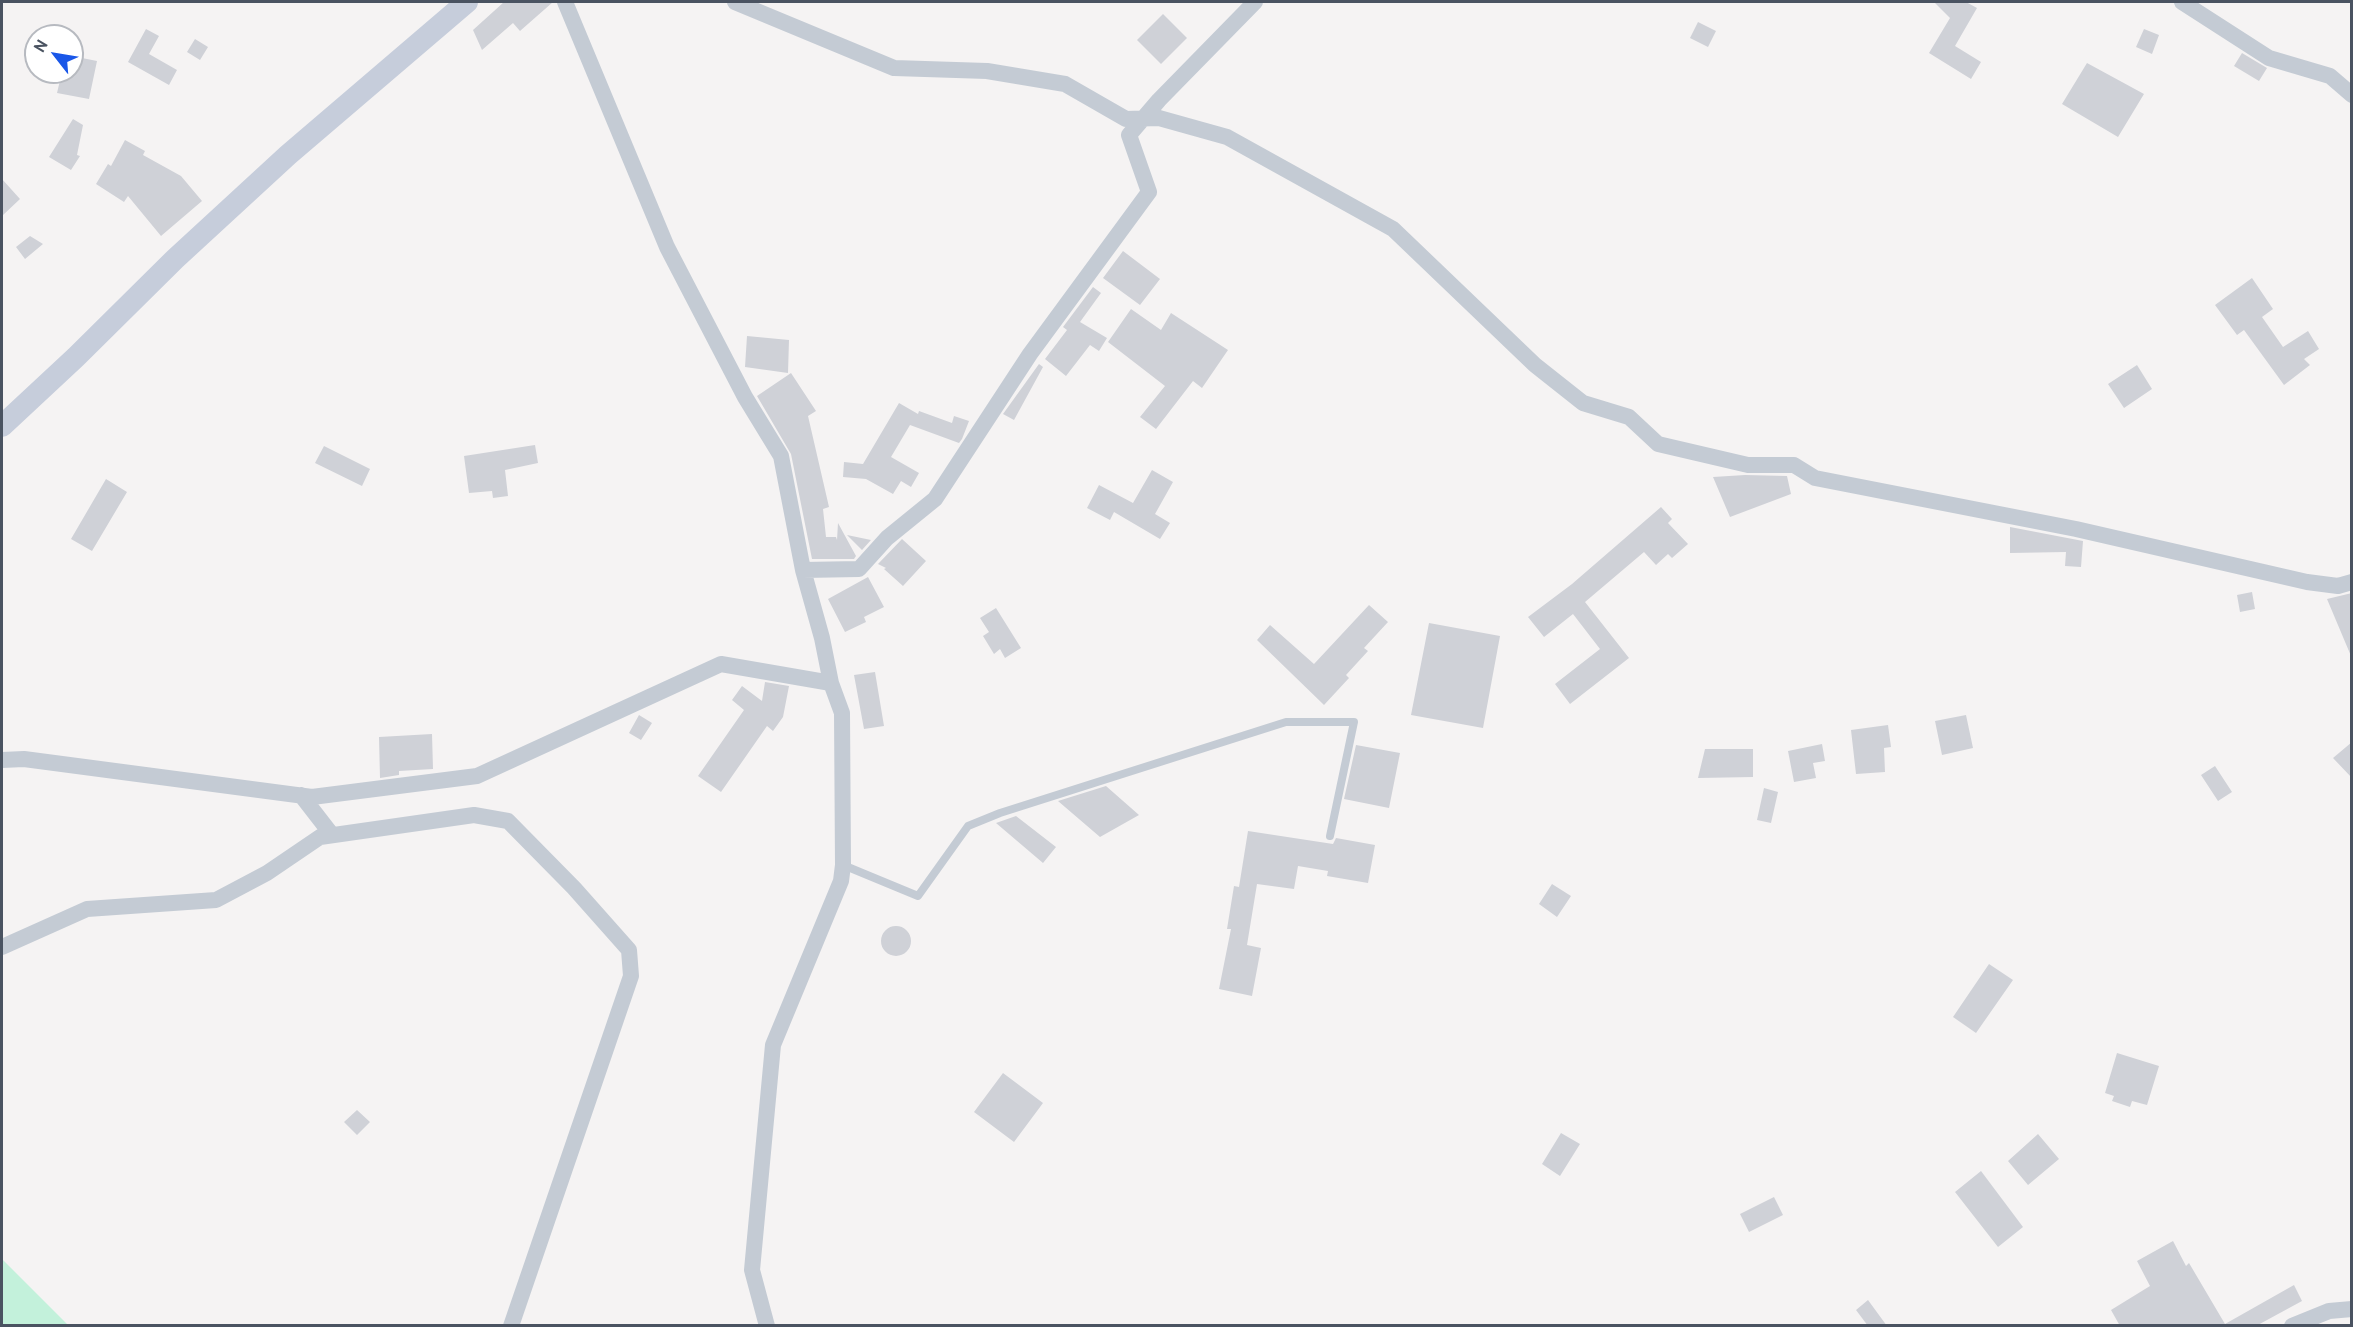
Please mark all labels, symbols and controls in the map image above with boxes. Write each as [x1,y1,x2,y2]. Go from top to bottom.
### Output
north arrow [24,24,84,84]
text: N [29,36,52,55]

